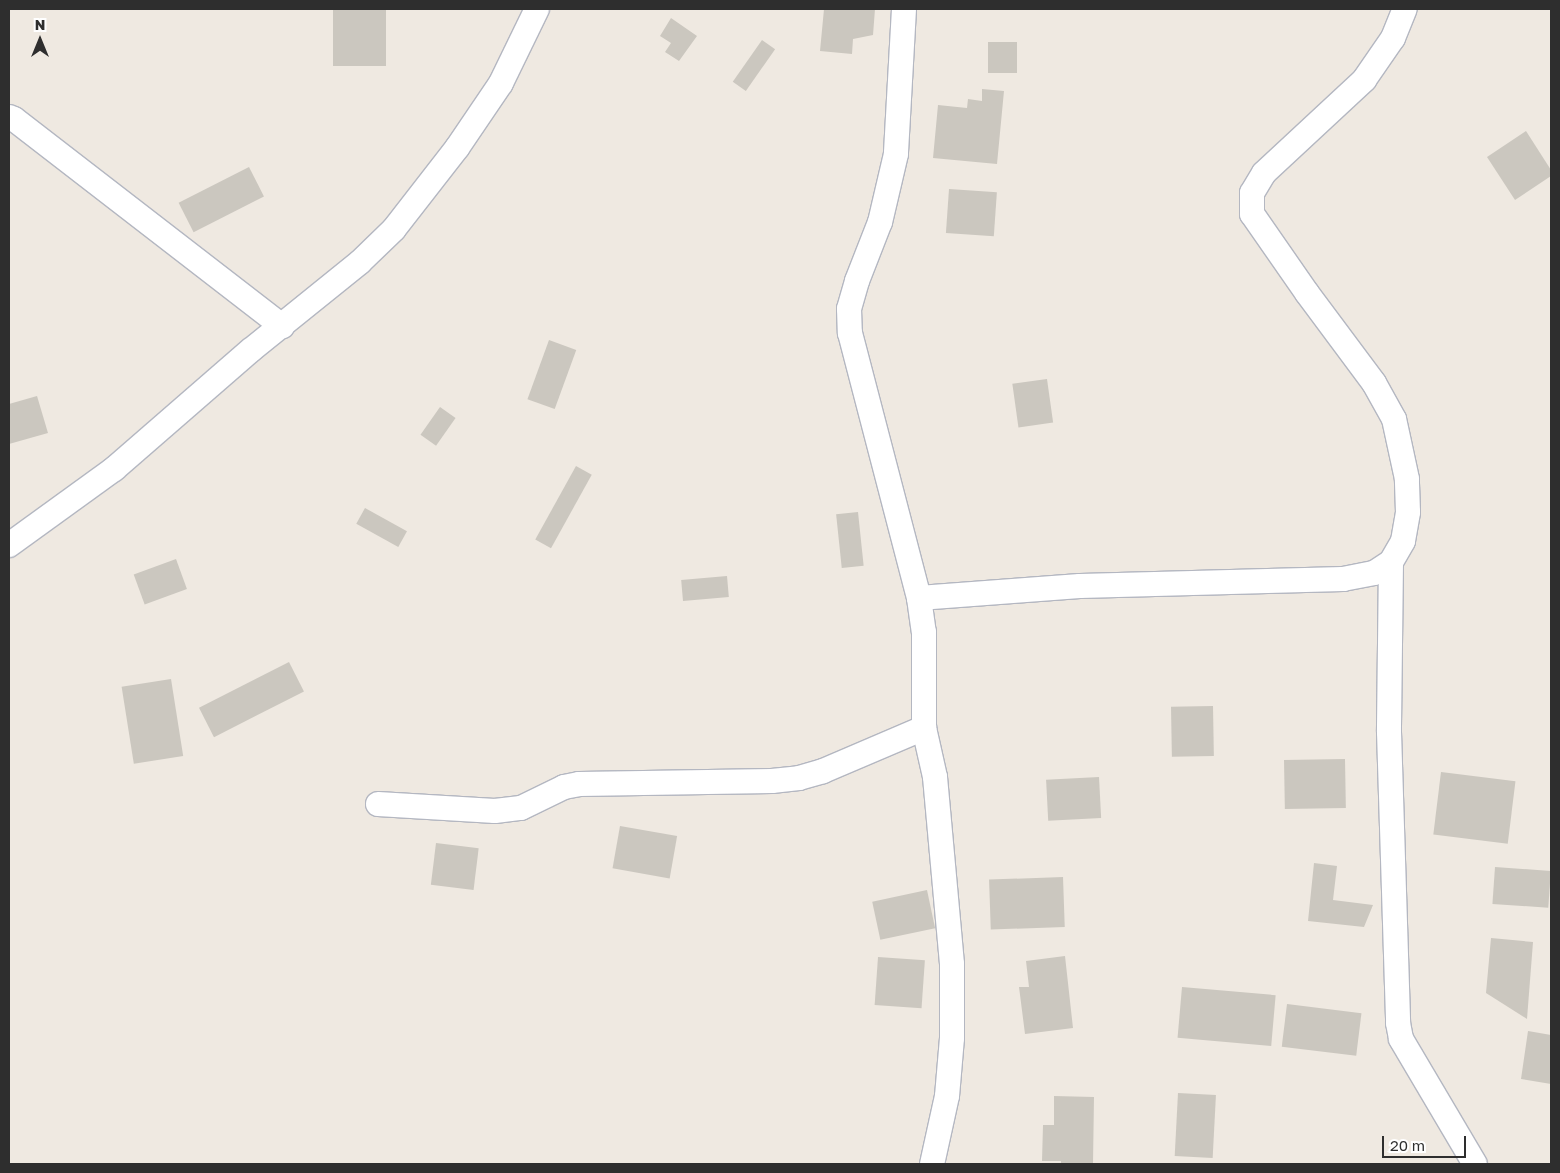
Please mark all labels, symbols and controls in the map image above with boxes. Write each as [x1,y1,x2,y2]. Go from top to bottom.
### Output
north arrow [15,15,65,65]
text: N [35,16,45,33]
scale bar [1385,1126,1469,1158]
text: 20 m [1390,1136,1425,1154]

